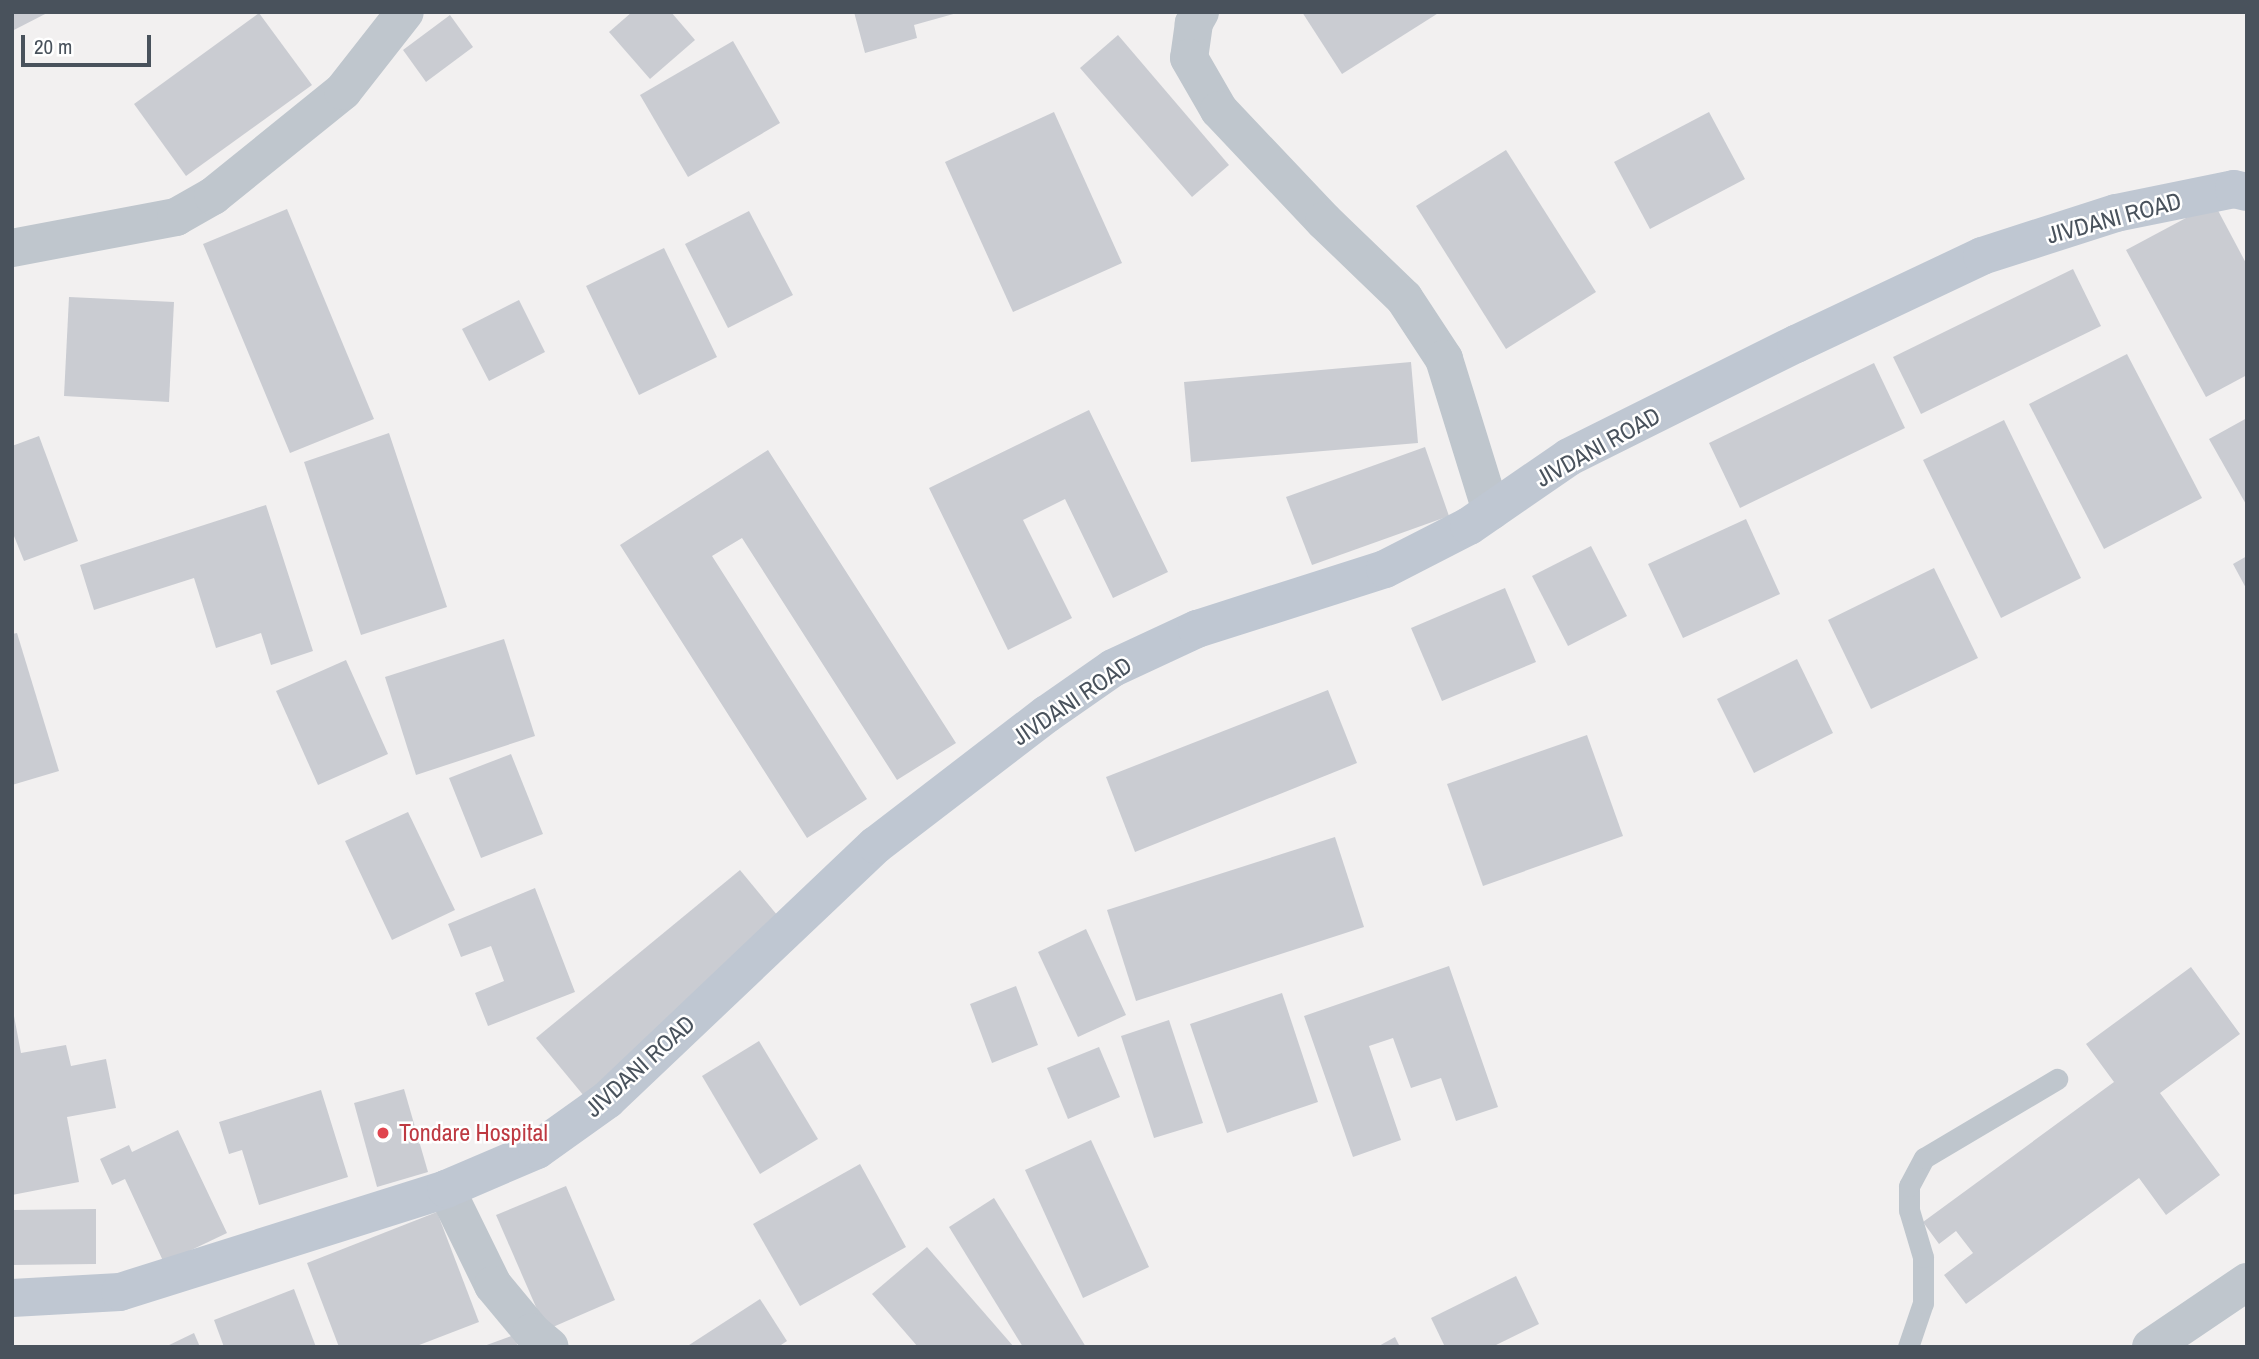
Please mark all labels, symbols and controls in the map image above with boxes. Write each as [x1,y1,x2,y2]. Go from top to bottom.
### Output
scale bar [24,21,154,65]
text: 20 m [34,32,72,61]
street label: JIVDANI ROAD [2044,186,2184,250]
street label: JIVDANI ROAD [1531,401,1665,493]
street label: JIVDANI ROAD [1007,651,1137,751]
street label: JIVDANI ROAD [579,1009,701,1123]
place label: Tondare Hospital [399,1119,548,1147]
marker: Tondare Hospital [373,1123,393,1143]

